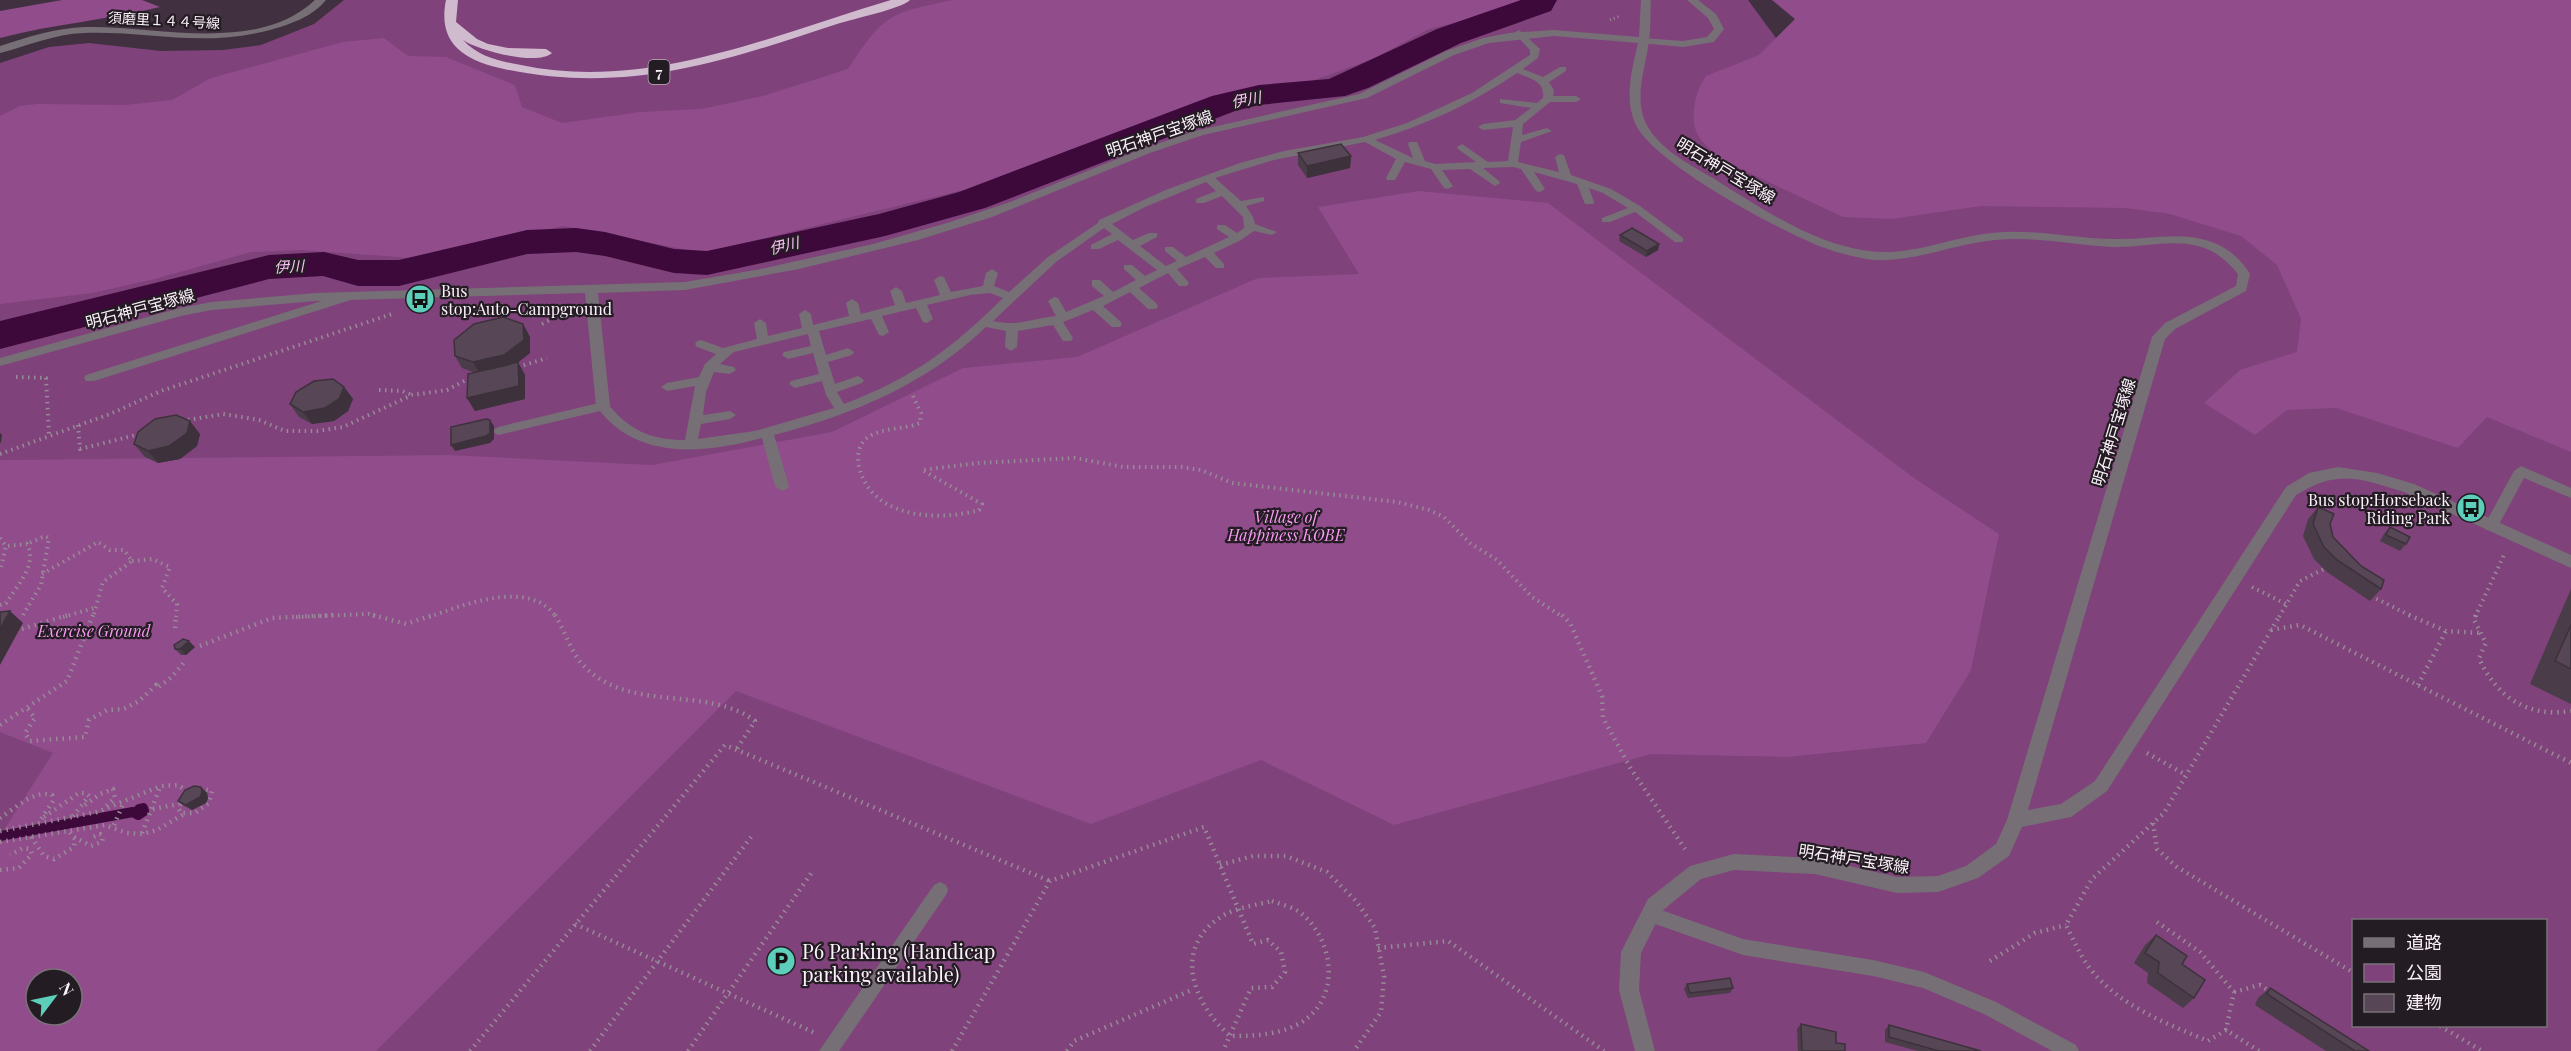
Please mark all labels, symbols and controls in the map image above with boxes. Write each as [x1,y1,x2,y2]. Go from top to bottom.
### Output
street label: 須磨里１４４号線 [108,8,220,32]
road number: 7 [648,60,670,84]
water label: 伊川 [1229,86,1265,112]
street label: 明石神戸宝塚線 [1103,105,1215,161]
street label: 明石神戸宝塚線 [1673,132,1779,208]
water label: 伊川 [767,231,803,258]
water label: 伊川 [273,255,306,277]
place label: Bus stop:Auto-Campground [441,280,612,319]
street label: 明石神戸宝塚線 [83,283,197,333]
bus stop icon: Bus stop:Auto-Campground [404,283,436,315]
street label: 明石神戸宝塚線 [2087,375,2139,489]
place label: Bus stop:Horseback Riding Park [2308,489,2450,528]
bus stop icon: Bus stop:Horseback Riding Park [2455,492,2487,524]
park label: Village of Happiness KOBE [1227,506,1346,545]
park label: Exercise Ground [37,620,152,641]
street label: 明石神戸宝塚線 [1797,839,1911,877]
legend [2352,919,2547,1027]
text: 道路 [2406,930,2442,954]
place label: P6 Parking (Handicap parking available) [802,937,995,987]
parking icon: P6 Parking (Handicap parking available) [765,945,797,977]
text: 公園 [2406,960,2442,984]
north arrow [24,967,84,1027]
text: N [55,978,79,1000]
text: 建物 [2406,990,2442,1014]

